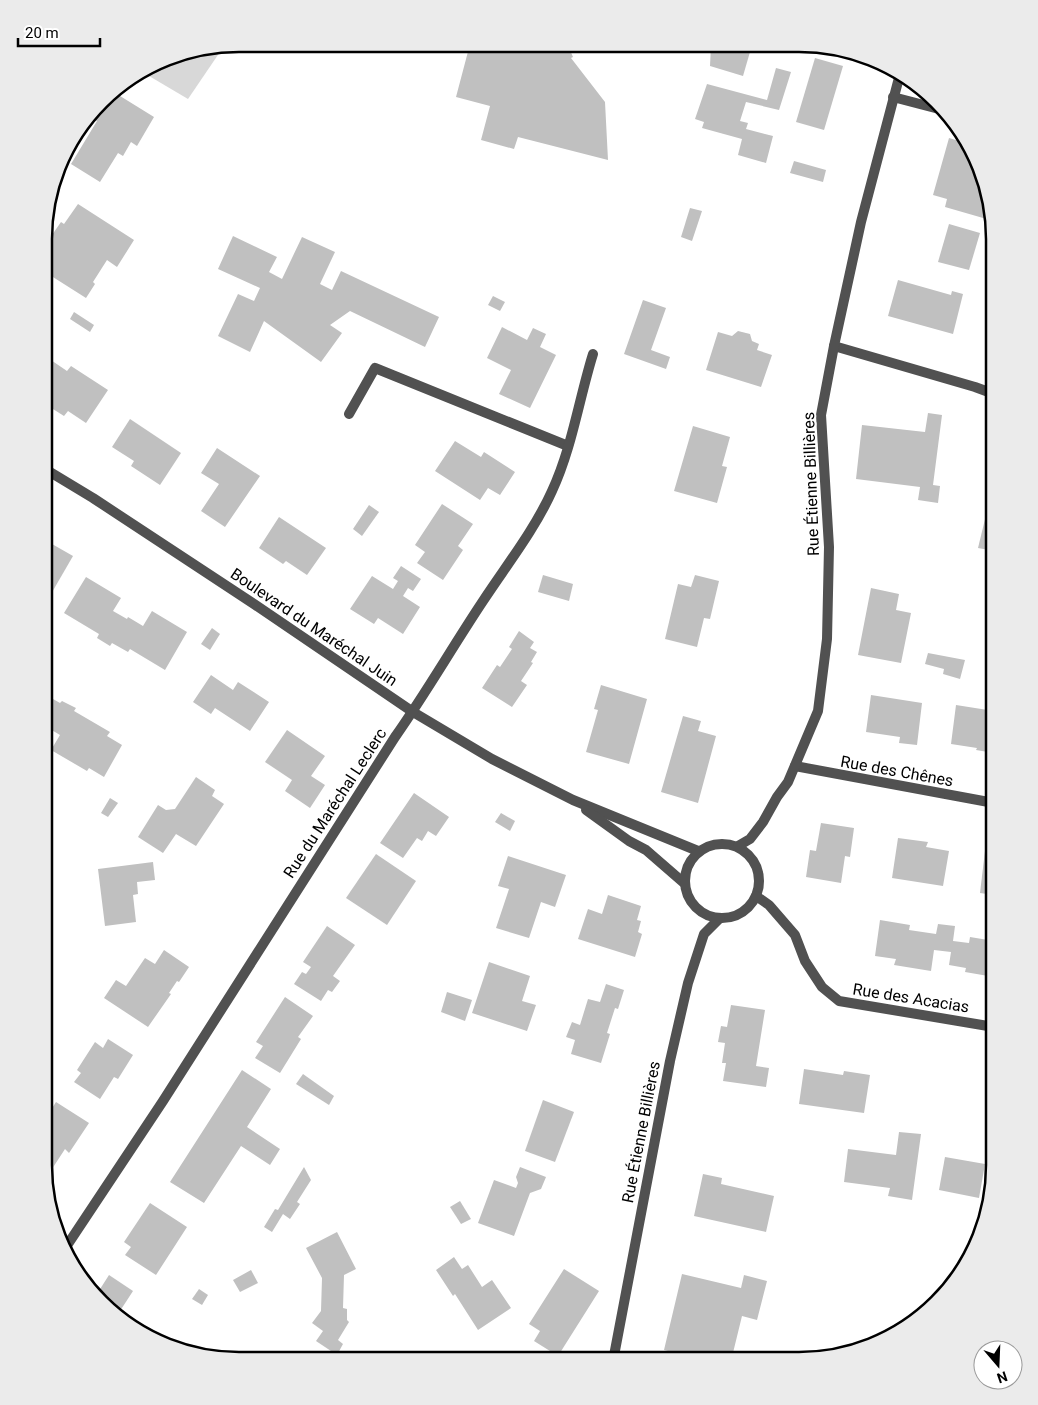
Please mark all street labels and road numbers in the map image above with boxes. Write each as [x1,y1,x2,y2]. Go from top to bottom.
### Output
street label: Rue Étienne Billières [799,412,823,556]
street label: Boulevard du Maréchal Juin [227,564,401,690]
street label: Rue du Maréchal Leclerc [279,725,391,881]
street label: Rue des Chênes [839,752,955,790]
street label: Rue des Acacias [851,979,971,1017]
street label: Rue Étienne Billières [618,1060,664,1204]

